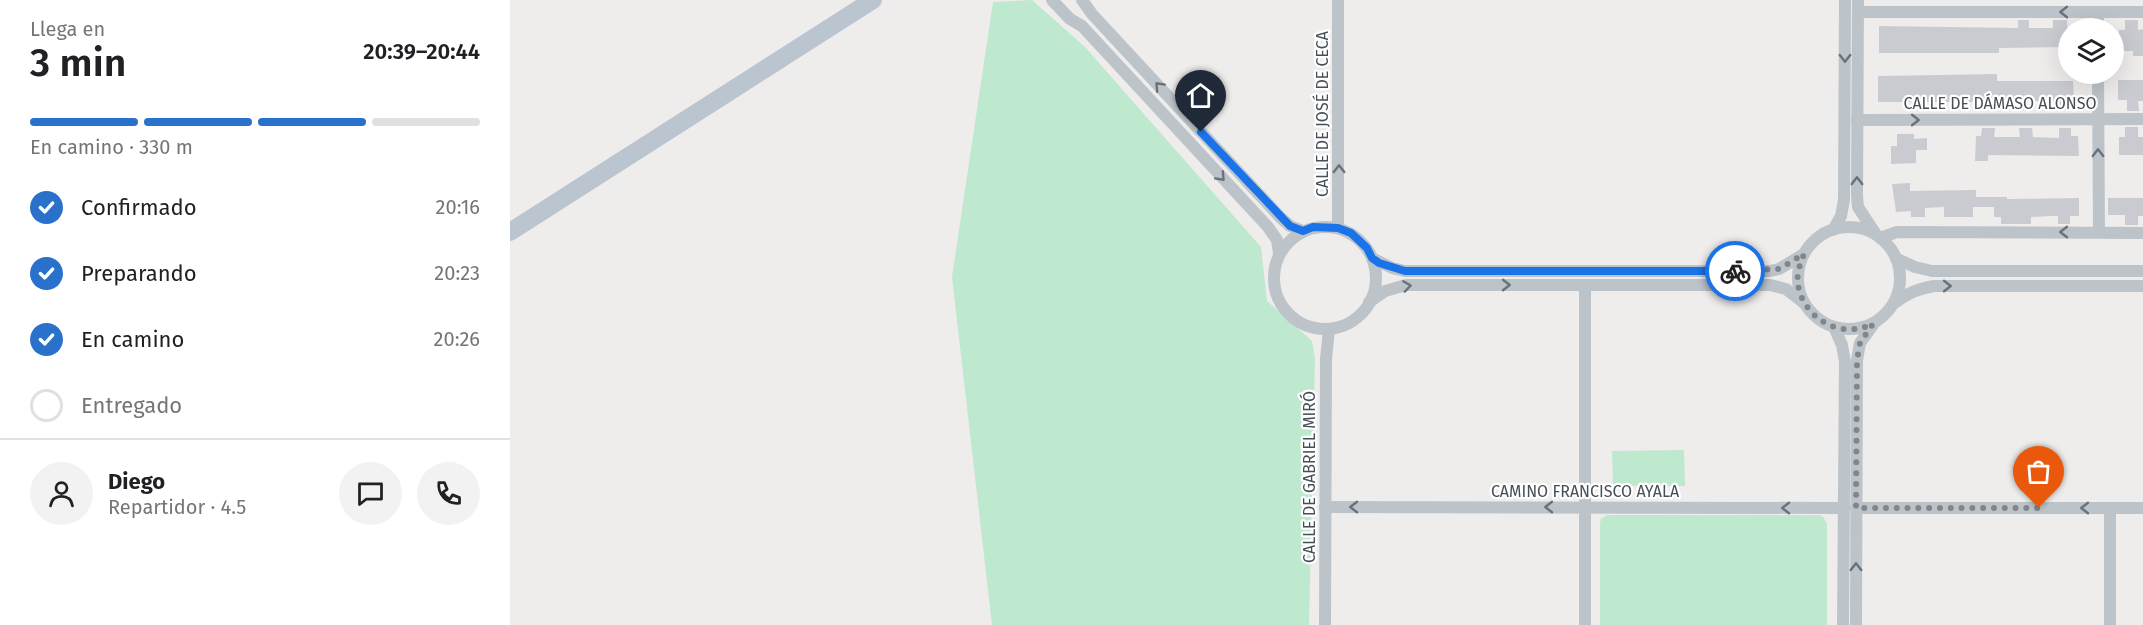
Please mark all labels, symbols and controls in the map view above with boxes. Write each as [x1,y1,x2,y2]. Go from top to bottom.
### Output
one-way arrow [2059,6,2068,18]
text: Llega en [30,17,105,41]
map controls [2058,18,2124,84]
button: layers [2058,18,2124,84]
street label: CALLE DE JOSÉ DE CECA [1312,30,1332,197]
text: 20:39–20:44 [363,38,480,65]
text: 3 min [30,40,126,86]
one-way arrow [1839,54,1851,63]
pin [1175,70,1226,132]
icon: home [1184,79,1217,112]
one-way arrow [1155,83,1166,93]
street label: CALLE DE DÁMASO ALONSO [1903,93,2097,113]
one-way arrow [1911,114,1920,126]
text: En camino · 330 m [30,135,193,159]
one-way arrow [2092,148,2104,157]
one-way arrow [1333,165,1345,174]
one-way arrow [1214,171,1225,181]
one-way arrow [1851,176,1863,185]
icon: check [30,191,63,224]
text: Confirmado [81,194,197,221]
text: 20:16 [436,195,480,219]
one-way arrow [2059,226,2068,238]
courier [1705,241,1765,301]
icon: bike [1719,255,1752,288]
icon: check [30,257,63,290]
text: Preparando [81,260,197,287]
text: 20:23 [434,261,480,285]
one-way arrow [1502,279,1511,291]
one-way arrow [1943,280,1952,292]
one-way arrow [1402,281,1411,293]
icon: check [30,323,63,356]
text: En camino [81,326,184,353]
text: 20:26 [434,327,480,351]
street label: CALLE DE GABRIEL MIRÓ [1299,391,1319,563]
text: Entregado [81,392,182,419]
pin [2013,446,2064,508]
icon: bag [2022,455,2055,488]
button: person [30,462,93,525]
button: chat [339,462,402,525]
button: phone [417,462,480,525]
text: Diego [108,468,165,495]
street label: CAMINO FRANCISCO AYALA [1491,482,1680,501]
text: Repartidor · 4.5 [108,495,246,519]
one-way arrow [1349,501,1358,513]
one-way arrow [1544,501,1553,513]
one-way arrow [1781,502,1790,514]
one-way arrow [2080,502,2089,514]
one-way arrow [1850,562,1862,571]

